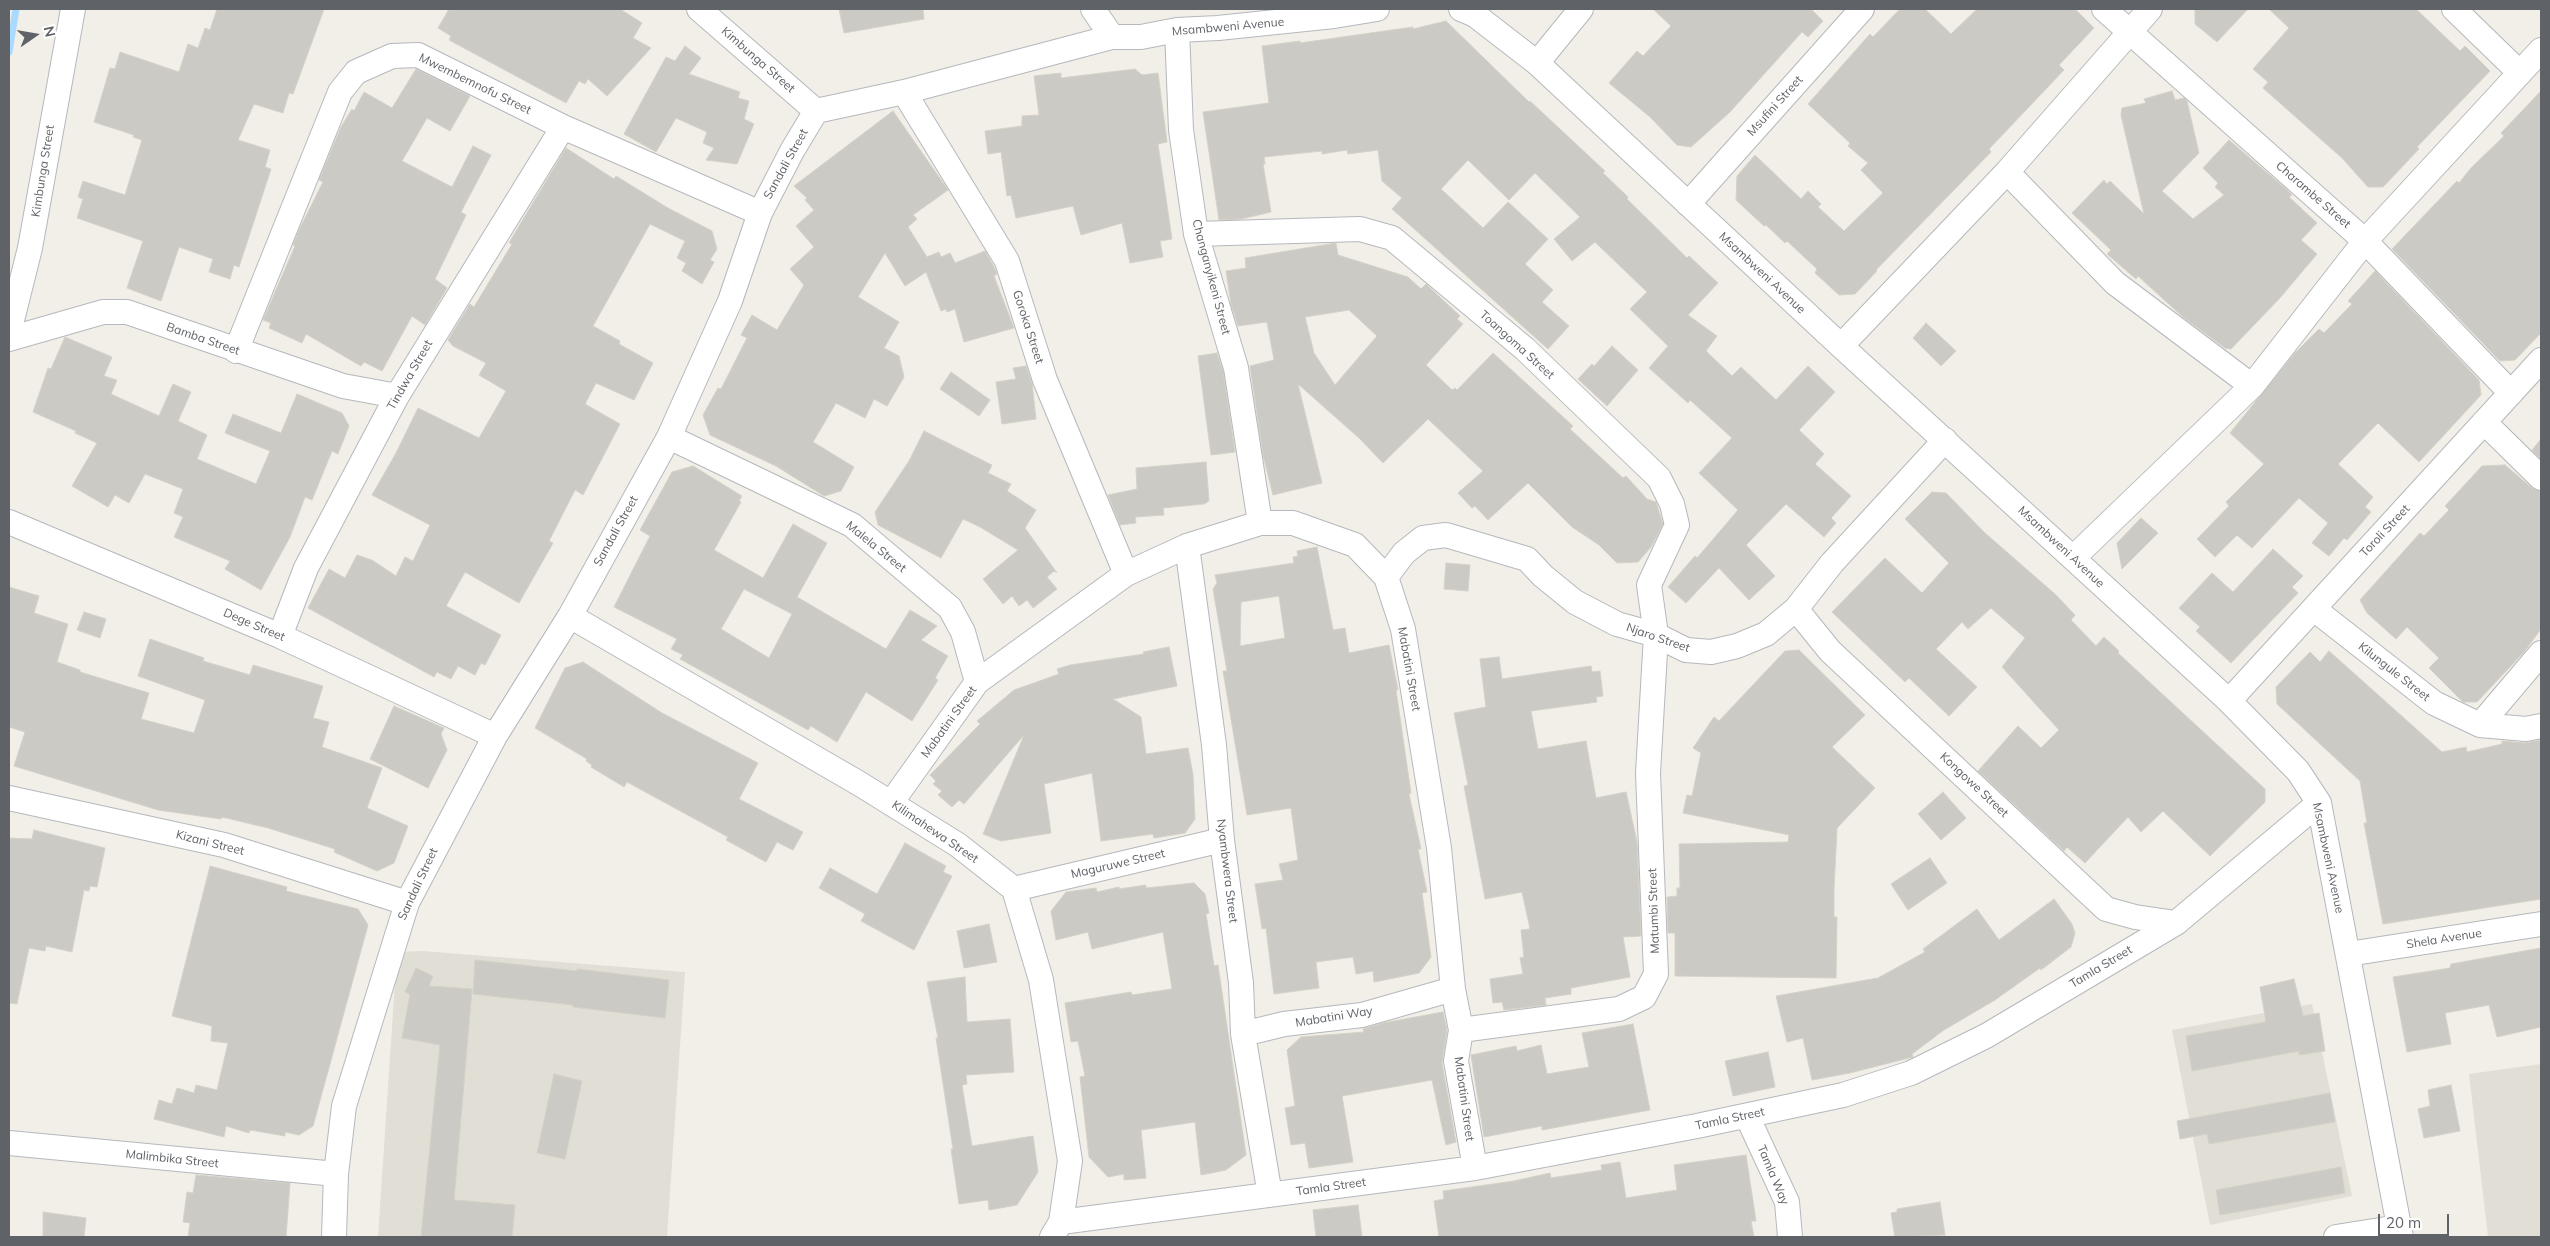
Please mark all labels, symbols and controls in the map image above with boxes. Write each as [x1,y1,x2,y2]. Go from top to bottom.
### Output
north arrow [10,10,60,60]
street label: Msambweni Avenue [1171,15,1285,39]
text: N [40,24,60,39]
street label: Kimbunga Street [718,24,798,96]
street label: Mwembemnofu Street [417,51,533,117]
street label: Msufini Street [1744,73,1806,139]
street label: Kimbunga Street [29,124,57,218]
street label: Sandali Street [761,126,811,202]
street label: Charambe Street [2273,159,2353,231]
street label: Changanyikeni Street [1189,218,1233,336]
street label: Msambweni Avenue [1716,229,1808,317]
street label: Goroka Street [1009,288,1047,366]
street label: Toangoma Street [1477,308,1557,382]
street label: Bamba Street [164,320,242,358]
street label: Tindwa Street [384,338,436,412]
street label: Sandali Street [591,493,641,569]
street label: Toroli Street [2357,502,2413,560]
street label: Msambweni Avenue [2015,503,2107,591]
street label: Malela Street [843,518,909,576]
street label: Dege Street [221,606,287,644]
street label: Njaro Street [1624,620,1692,656]
street label: Mabatini Street [1395,626,1423,712]
street label: Kilungule Street [2355,640,2433,704]
street label: Mabatini Street [918,683,980,761]
street label: Kongowe Street [1937,750,2011,820]
street label: Kilimahewa Street [889,798,981,866]
street label: Msambweni Avenue [2309,801,2347,915]
street label: Nyambwera Street [1213,818,1241,924]
street label: Kizani Street [174,828,246,858]
street label: Sandali Street [395,846,441,922]
street label: Maguruwe Street [1070,846,1166,882]
street label: Matumbi Street [1645,868,1663,954]
street label: Shela Avenue [2405,926,2483,952]
street label: Tamla Street [2067,943,2135,991]
street label: Mabatini Way [1294,1004,1374,1030]
street label: Mabatini Street [1451,1056,1477,1142]
street label: Tamla Street [1694,1105,1766,1133]
street label: Tamla Way [1754,1143,1792,1207]
street label: Malimbika Street [125,1147,219,1171]
street label: Tamla Street [1295,1175,1367,1199]
scale bar [2380,1204,2451,1236]
text: 20 m [2386,1213,2421,1232]

